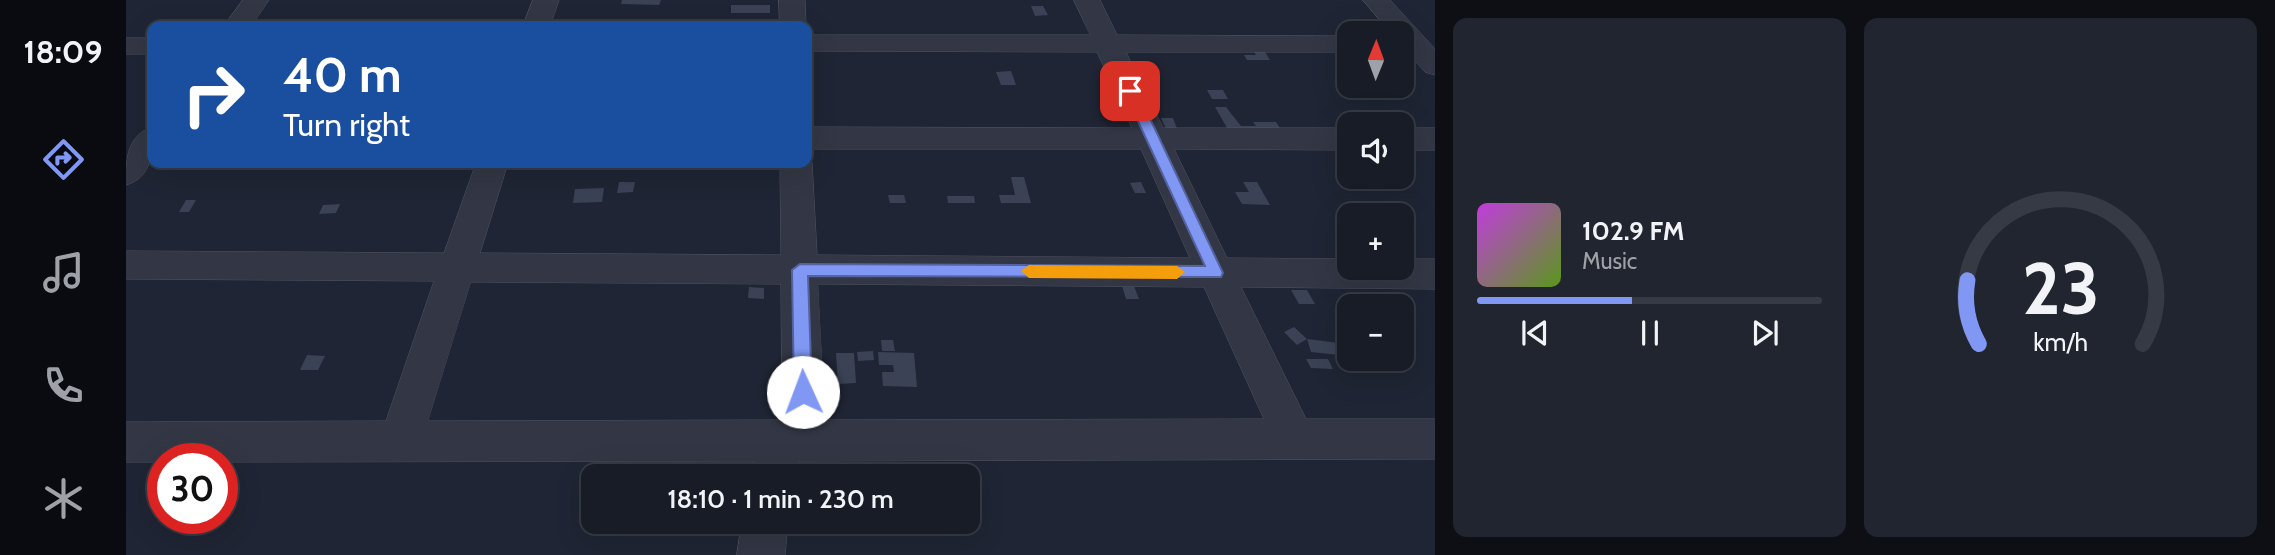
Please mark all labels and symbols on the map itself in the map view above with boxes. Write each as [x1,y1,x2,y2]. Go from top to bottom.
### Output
north arrow [1337,21,1414,98]
pin [1100,61,1160,121]
position arrow [766,355,840,429]
speed limit sign: 30 [147,443,238,534]

